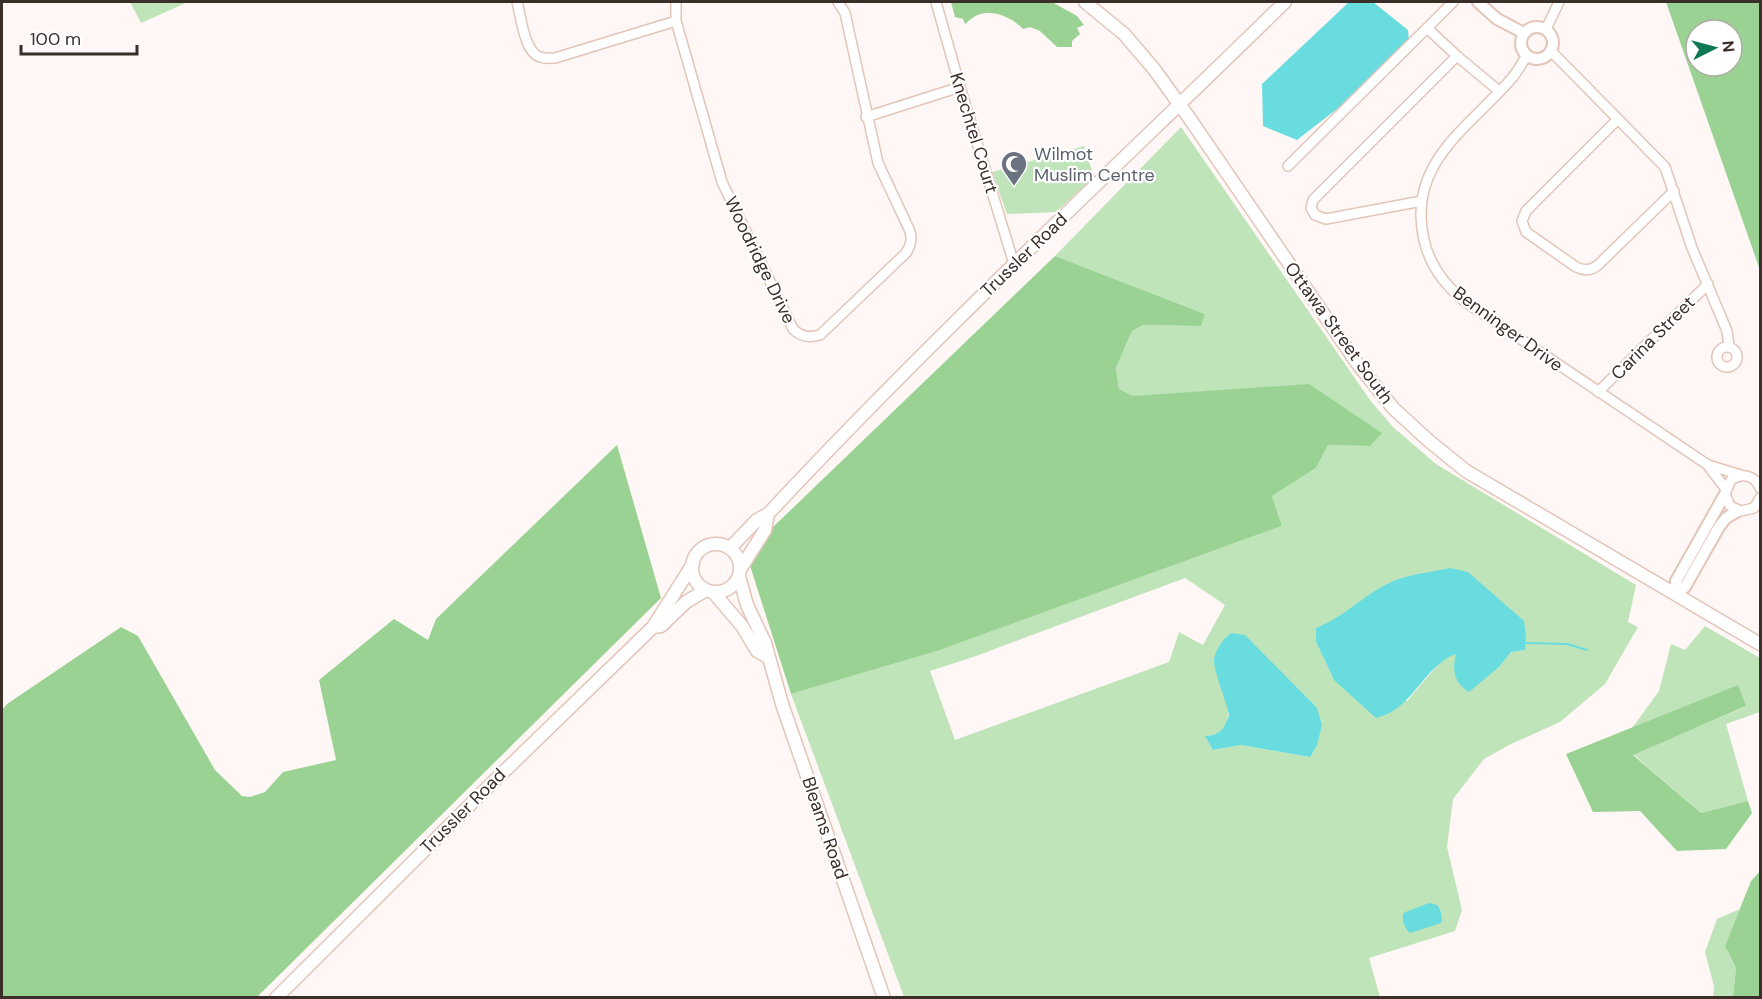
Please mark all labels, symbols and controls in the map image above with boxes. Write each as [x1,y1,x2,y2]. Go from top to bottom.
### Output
scale bar [21,18,136,56]
north arrow [1684,18,1744,78]
text: 100 m [30,27,81,51]
text: N [1717,40,1739,53]
street label: Knechtel Court [944,70,1004,196]
place label: Wilmot Muslim Centre [1034,142,1155,187]
mosque icon: Wilmot Muslim Centre [999,149,1029,187]
street label: Woodridge Drive [719,192,801,328]
street label: Trussler Road [975,208,1073,302]
street label: Ottawa Street South [1279,257,1399,409]
street label: Benninger Drive [1448,281,1568,377]
street label: Carina Street [1606,291,1700,385]
street label: Trussler Road [415,763,511,859]
street label: Bleams Road [796,774,854,882]

